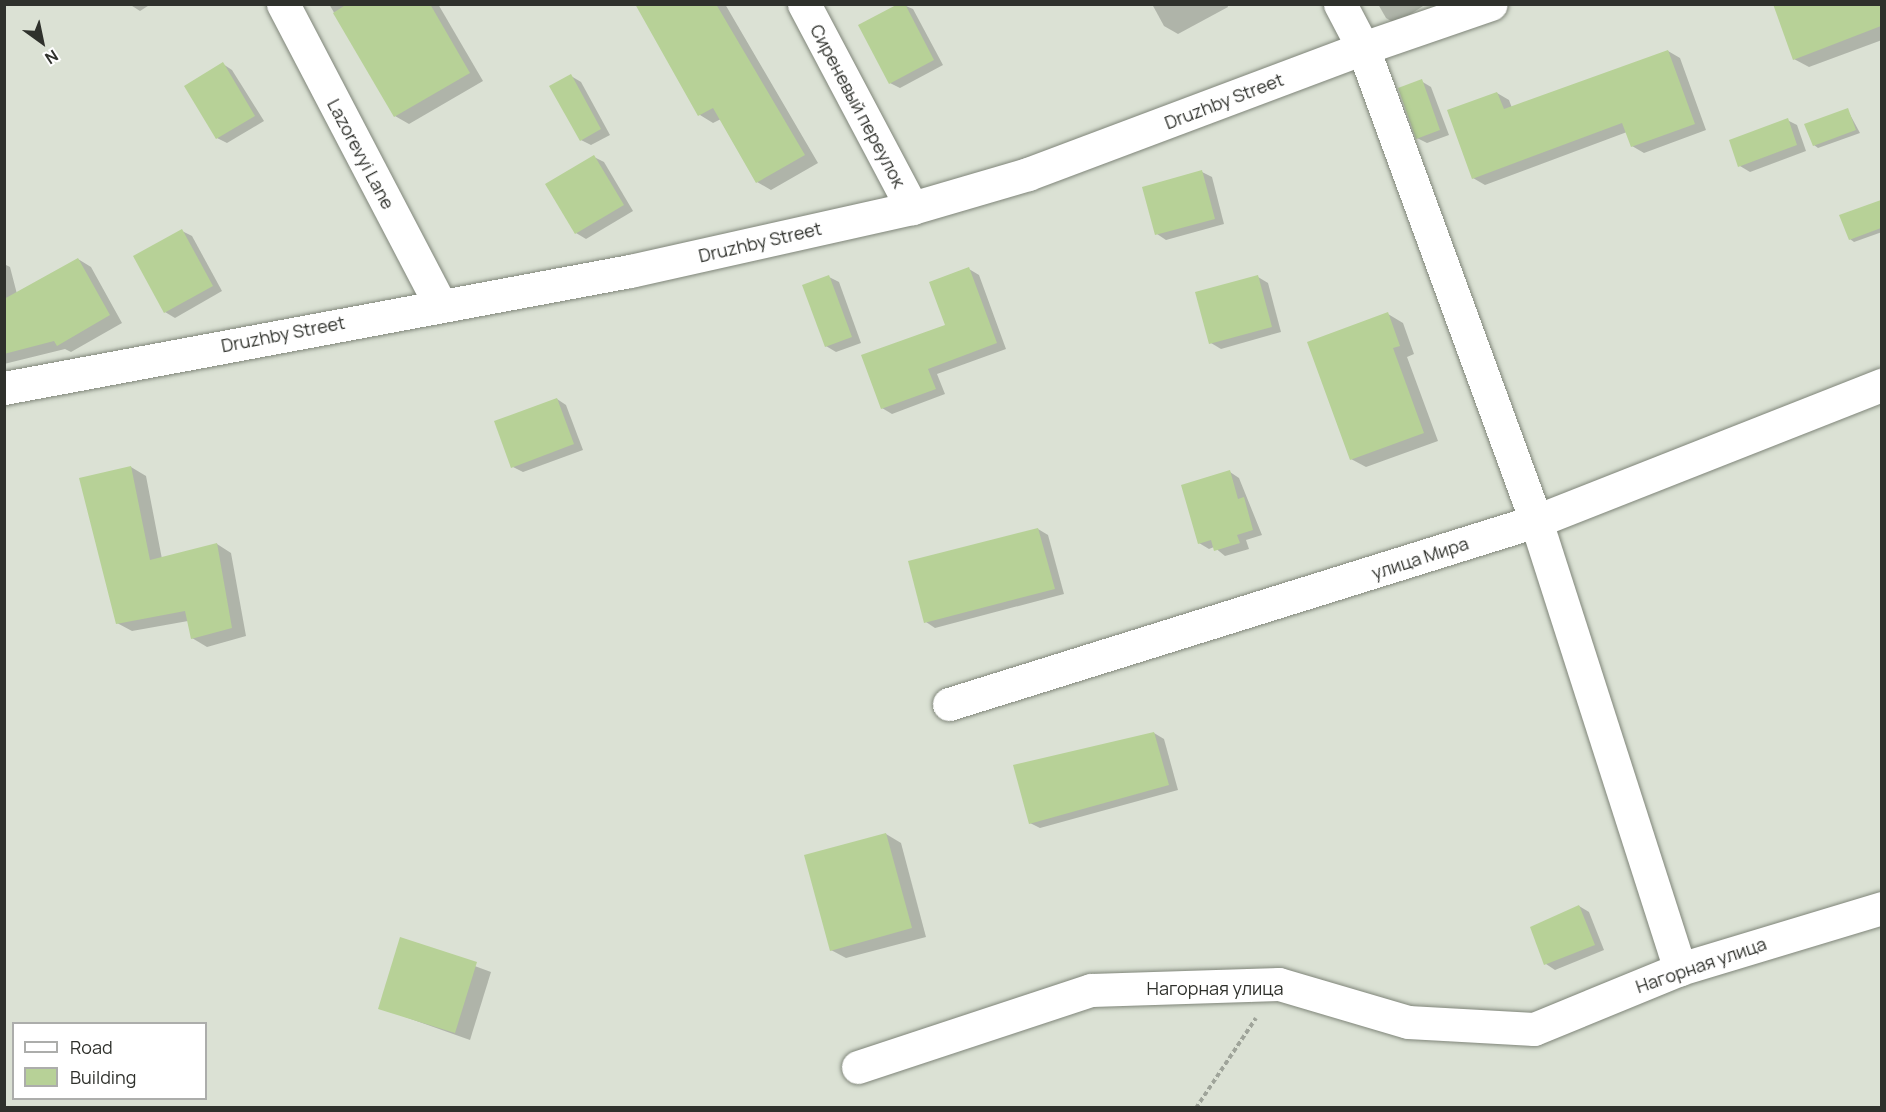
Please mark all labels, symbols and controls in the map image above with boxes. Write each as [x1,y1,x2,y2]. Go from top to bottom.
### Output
north arrow [12,12,72,72]
street label: Сиреневый переулок [806,21,910,191]
text: N [41,45,63,69]
street label: Druzhby Street [1161,68,1287,134]
street label: Lazorevyi Lane [323,95,399,213]
street label: Druzhby Street [696,217,824,267]
street label: Druzhby Street [219,311,347,357]
street label: улица Мира [1369,532,1471,584]
street label: Нагорная улица [1633,933,1769,997]
street label: Нагорная улица [1147,977,1283,999]
legend [12,1022,207,1100]
text: Road [70,1035,113,1059]
text: Building [70,1065,136,1089]

